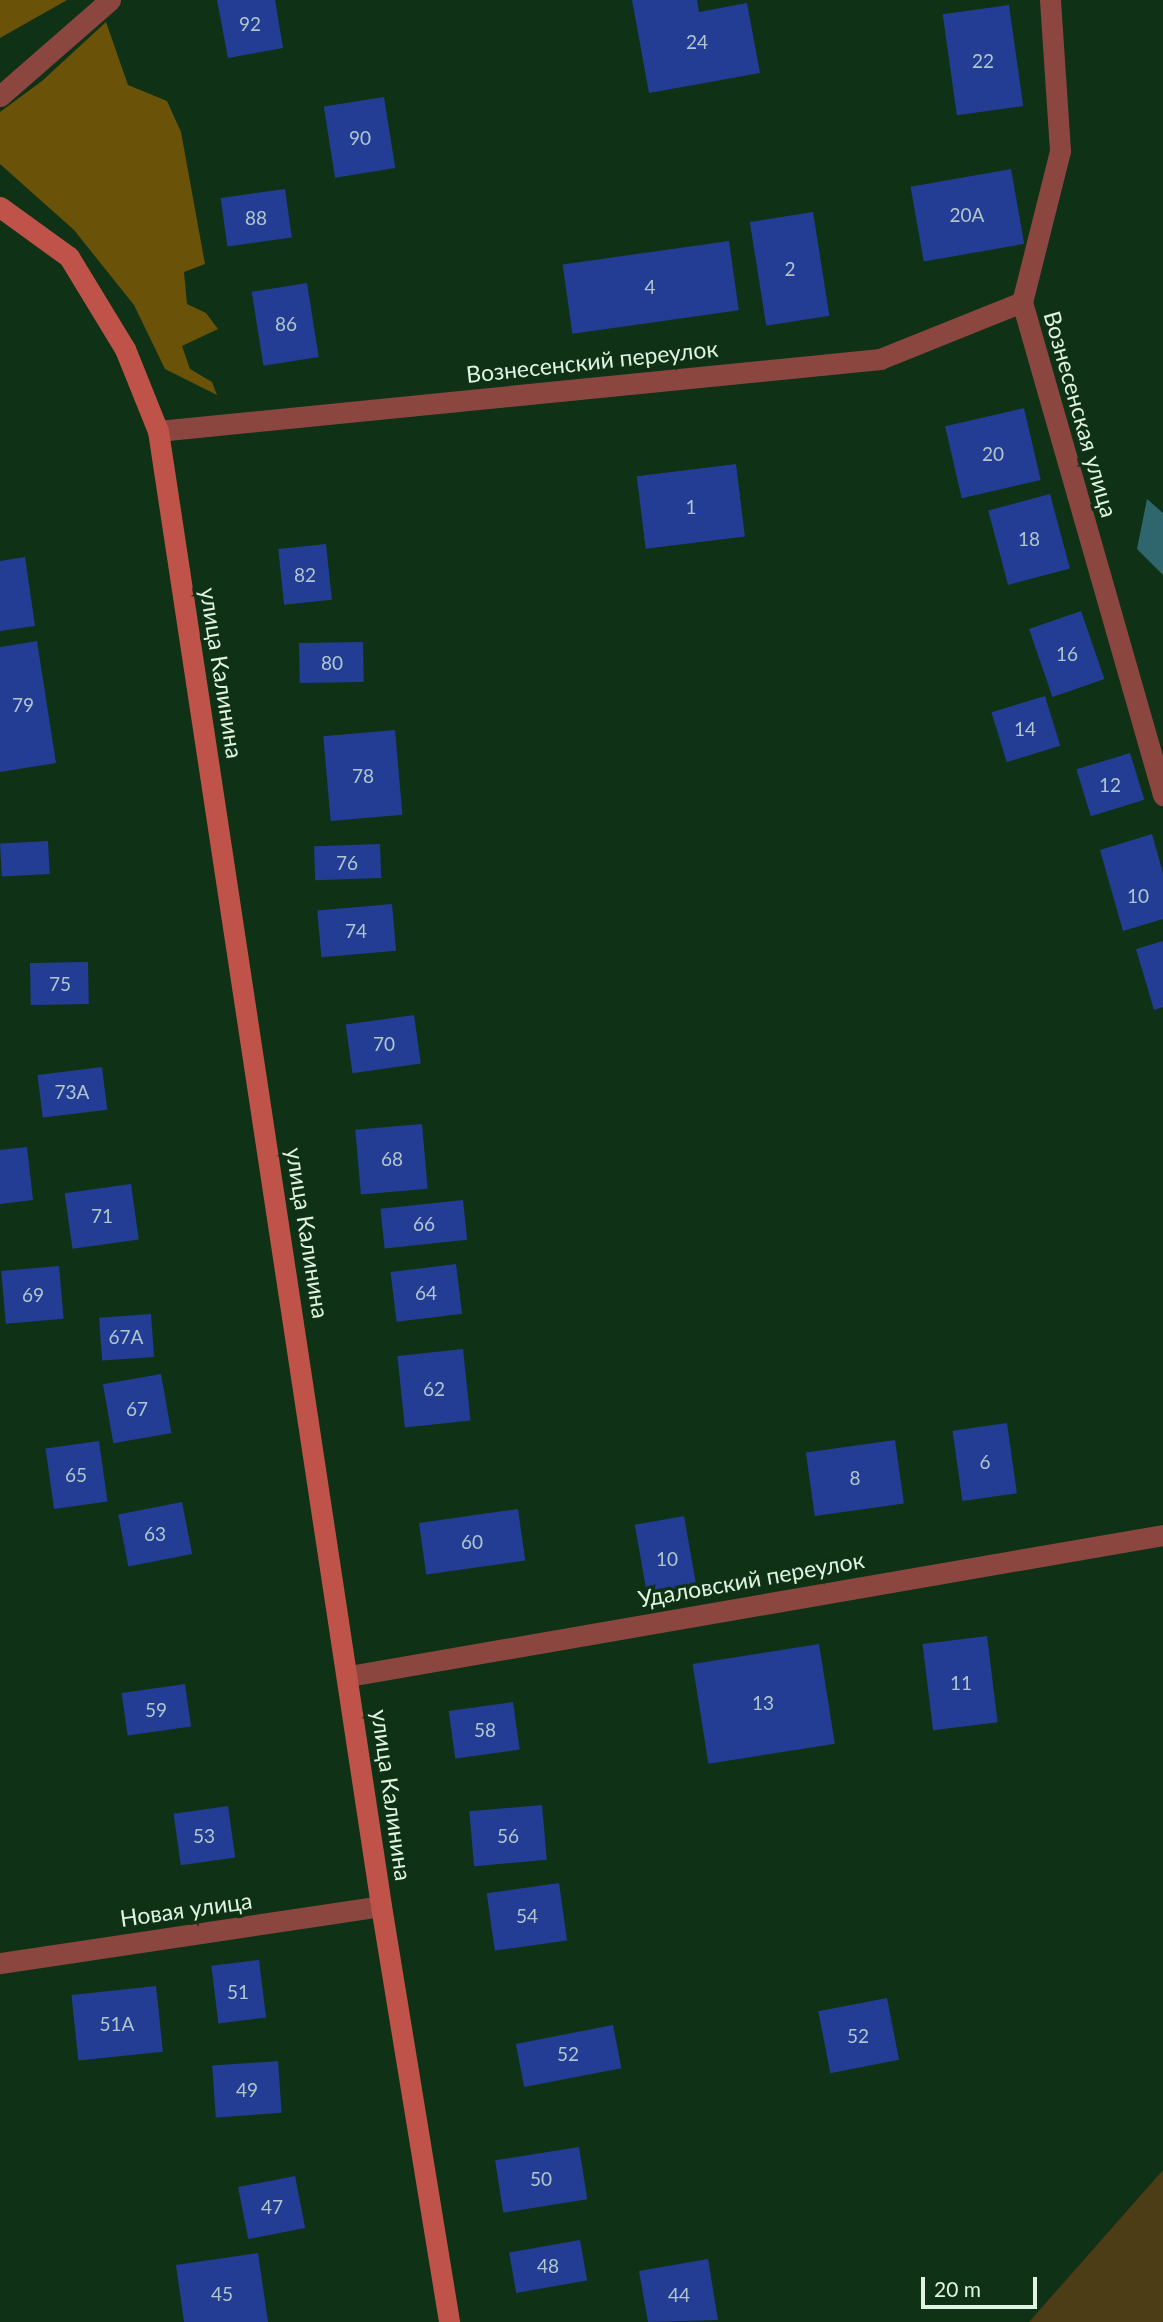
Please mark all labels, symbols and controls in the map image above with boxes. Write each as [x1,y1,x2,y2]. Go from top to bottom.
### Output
house number: 92 [239,13,261,35]
house number: 24 [686,31,708,53]
house number: 22 [972,50,994,72]
house number: 90 [349,127,371,149]
house number: 20А [950,204,984,226]
house number: 88 [245,207,267,229]
house number: 2 [784,258,796,280]
house number: 4 [644,276,656,298]
street label: Вознесенская улица [1038,308,1124,520]
house number: 86 [275,313,297,335]
street label: Вознесенский переулок [465,334,719,388]
house number: 20 [982,443,1004,465]
house number: 1 [685,496,697,518]
house number: 18 [1018,528,1040,550]
house number: 82 [294,564,316,586]
street label: улица Калинина [195,586,249,760]
house number: 16 [1056,643,1078,665]
house number: 80 [321,652,343,674]
house number: 79 [12,694,34,716]
house number: 14 [1014,718,1036,740]
house number: 78 [352,765,374,787]
house number: 12 [1099,774,1121,796]
house number: 76 [336,852,358,874]
house number: 10 [1127,885,1149,907]
house number: 74 [345,920,367,942]
house number: 75 [49,973,71,995]
house number: 70 [373,1033,395,1055]
house number: 73А [55,1081,89,1103]
street label: улица Калинина [281,1146,335,1320]
house number: 68 [381,1148,403,1170]
house number: 71 [91,1205,113,1227]
house number: 66 [413,1213,435,1235]
house number: 64 [415,1282,437,1304]
house number: 69 [22,1284,44,1306]
house number: 67А [109,1326,143,1348]
house number: 62 [423,1378,445,1400]
house number: 67 [126,1398,148,1420]
house number: 6 [979,1451,991,1473]
house number: 65 [65,1464,87,1486]
house number: 8 [849,1467,861,1489]
house number: 63 [144,1523,166,1545]
house number: 60 [461,1531,483,1553]
street label: Удаловский переулок [636,1546,866,1612]
house number: 10 [656,1548,678,1570]
house number: 11 [950,1672,972,1694]
house number: 13 [752,1692,774,1714]
house number: 59 [145,1699,167,1721]
street label: улица Калинина [366,1708,418,1882]
house number: 58 [474,1719,496,1741]
house number: 53 [193,1825,215,1847]
house number: 56 [497,1825,519,1847]
street label: Новая улица [118,1886,254,1932]
house number: 54 [516,1905,538,1927]
house number: 51 [227,1981,249,2003]
house number: 51А [100,2013,134,2035]
house number: 52 [847,2025,869,2047]
house number: 52 [557,2043,579,2065]
house number: 49 [236,2079,258,2101]
house number: 50 [530,2168,552,2190]
house number: 47 [261,2196,283,2218]
house number: 48 [537,2255,559,2277]
scale bar [925,2262,1040,2306]
text: 20 m [934,2276,981,2301]
house number: 45 [211,2283,233,2305]
house number: 44 [668,2284,690,2306]

